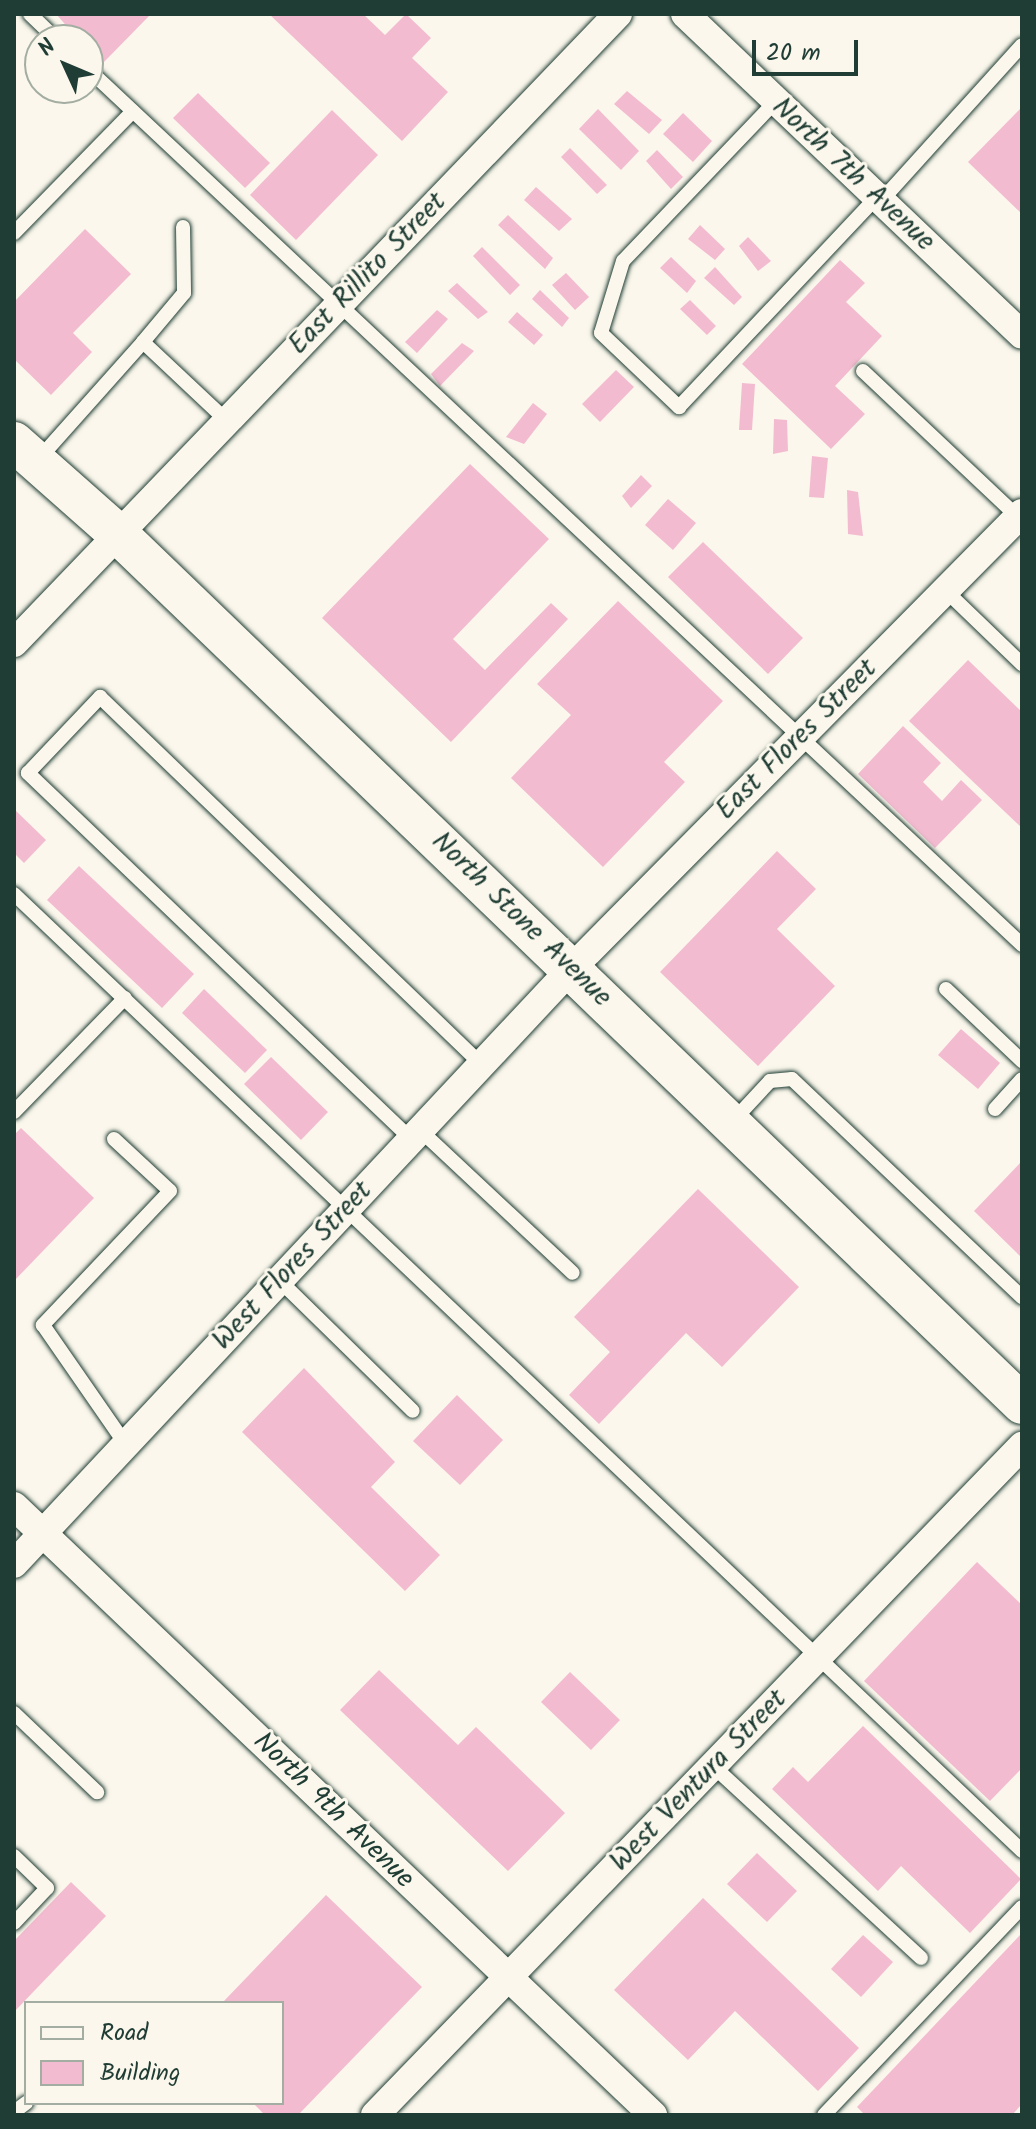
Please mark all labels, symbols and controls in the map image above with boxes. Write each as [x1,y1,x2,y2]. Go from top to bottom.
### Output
north arrow [24,24,104,104]
scale bar [756,24,862,74]
text: N [30,31,65,66]
text: 20 m [766,34,821,73]
street label: North 7th Avenue [765,91,941,259]
street label: East Rillito Street [282,186,454,362]
street label: East Flores Street [710,653,884,827]
street label: North Stone Avenue [424,825,618,1015]
street label: West Flores Street [206,1175,380,1357]
street label: West Ventura Street [604,1683,794,1879]
street label: North 9th Avenue [245,1726,421,1896]
legend [24,2001,284,2105]
text: Road [100,2014,148,2053]
text: Building [100,2054,180,2093]

